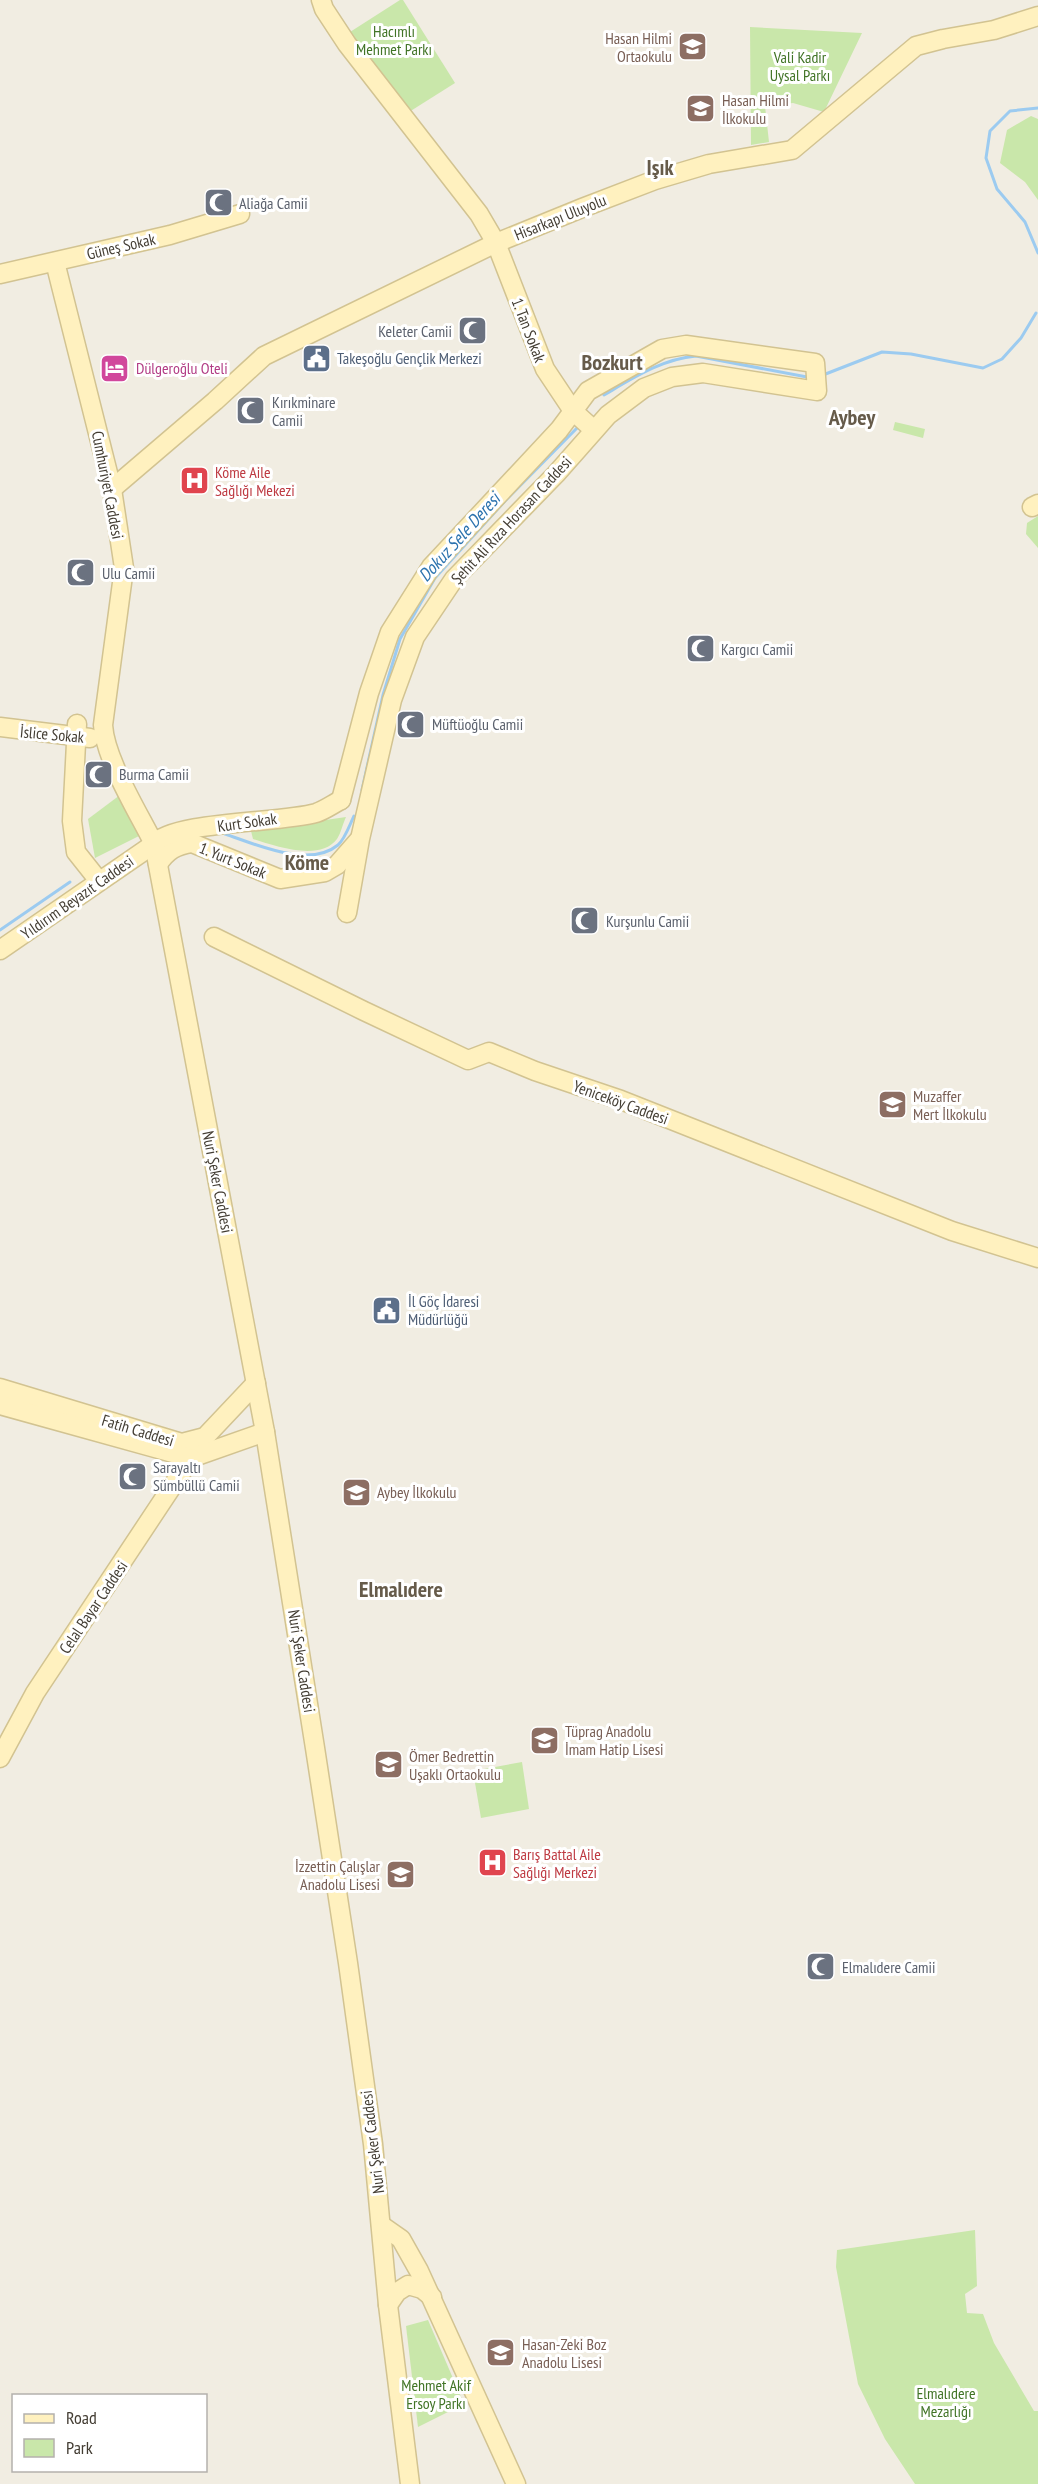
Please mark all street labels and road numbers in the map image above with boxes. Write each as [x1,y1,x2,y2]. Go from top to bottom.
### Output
street label: Hisarkapı Uluyolu [511,189,609,244]
street label: Güneş Sokak [85,228,158,264]
street label: 1. Tan Sokak [508,295,551,366]
street label: Cumhuriyet Caddesi [88,429,128,541]
street label: Şehit Ali Rıza Horasan Caddesi [447,452,575,588]
street label: İslice Sokak [19,721,86,747]
street label: Kurt Sokak [216,808,279,836]
street label: 1. Yurt Sokak [197,838,270,883]
street label: Yıldırım Beyazıt Caddesi [17,851,137,943]
street label: Yeniceköy Caddesi [571,1076,671,1128]
street label: Nuri Şeker Caddesi [198,1129,238,1235]
street label: Fatih Caddesi [100,1410,176,1450]
street label: Celal Bayar Caddesi [55,1557,131,1657]
street label: Nuri Şeker Caddesi [284,1608,320,1714]
street label: Nuri Şeker Caddesi [356,2089,388,2195]

